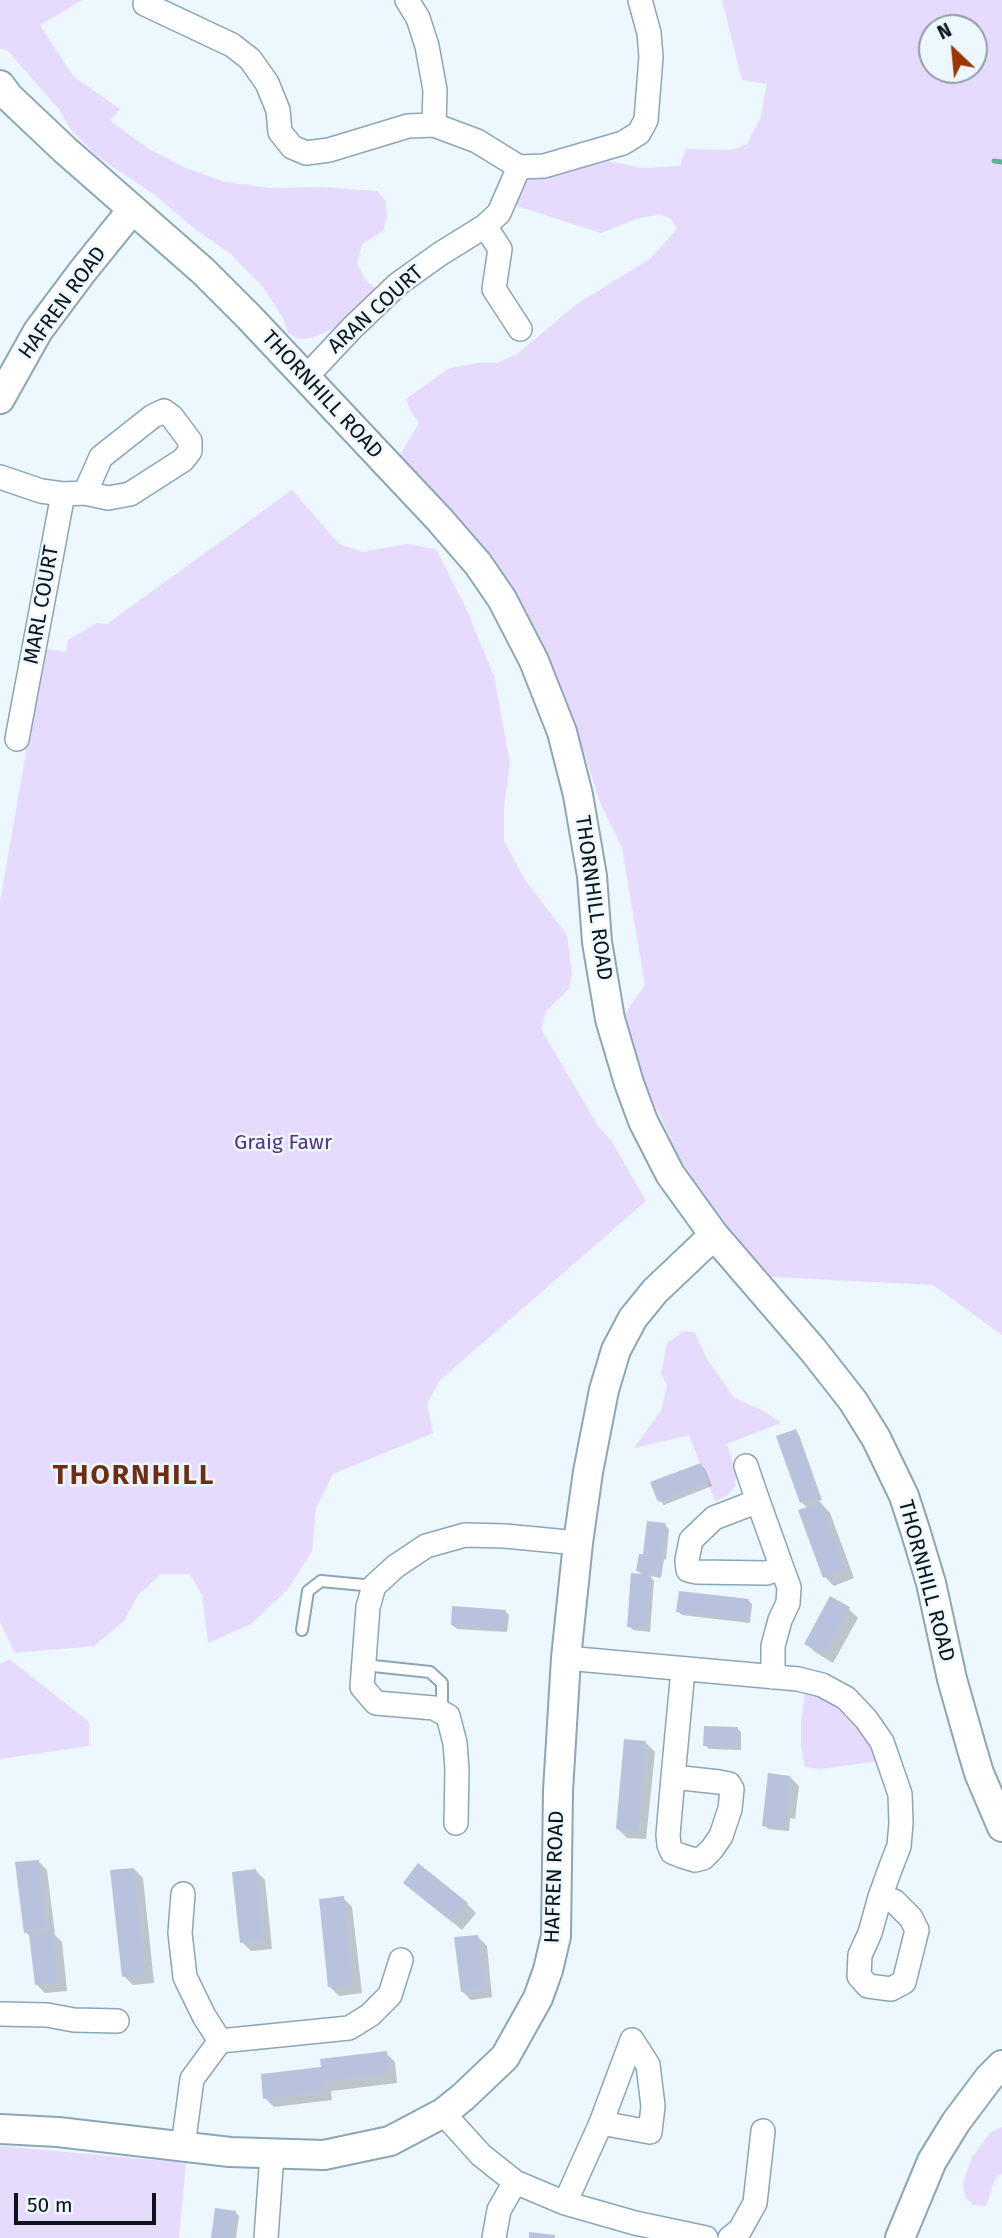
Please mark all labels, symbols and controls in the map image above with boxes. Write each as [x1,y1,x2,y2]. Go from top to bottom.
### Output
north arrow [918,14,988,84]
text: N [934,18,955,45]
street label: HAFREN ROAD [14,242,112,364]
street label: ARAN COURT [323,261,429,359]
street label: THORNHILL ROAD [256,326,388,464]
street label: MARL COURT [19,544,65,666]
street label: THORNHILL ROAD [569,814,617,982]
park label: Graig Fawr [234,1130,332,1156]
district label: THORNHILL [54,1459,214,1493]
street label: THORNHILL ROAD [892,1498,960,1664]
street label: HAFREN ROAD [540,1810,570,1944]
scale bar [18,2178,159,2222]
text: 50 m [27,2192,73,2218]

